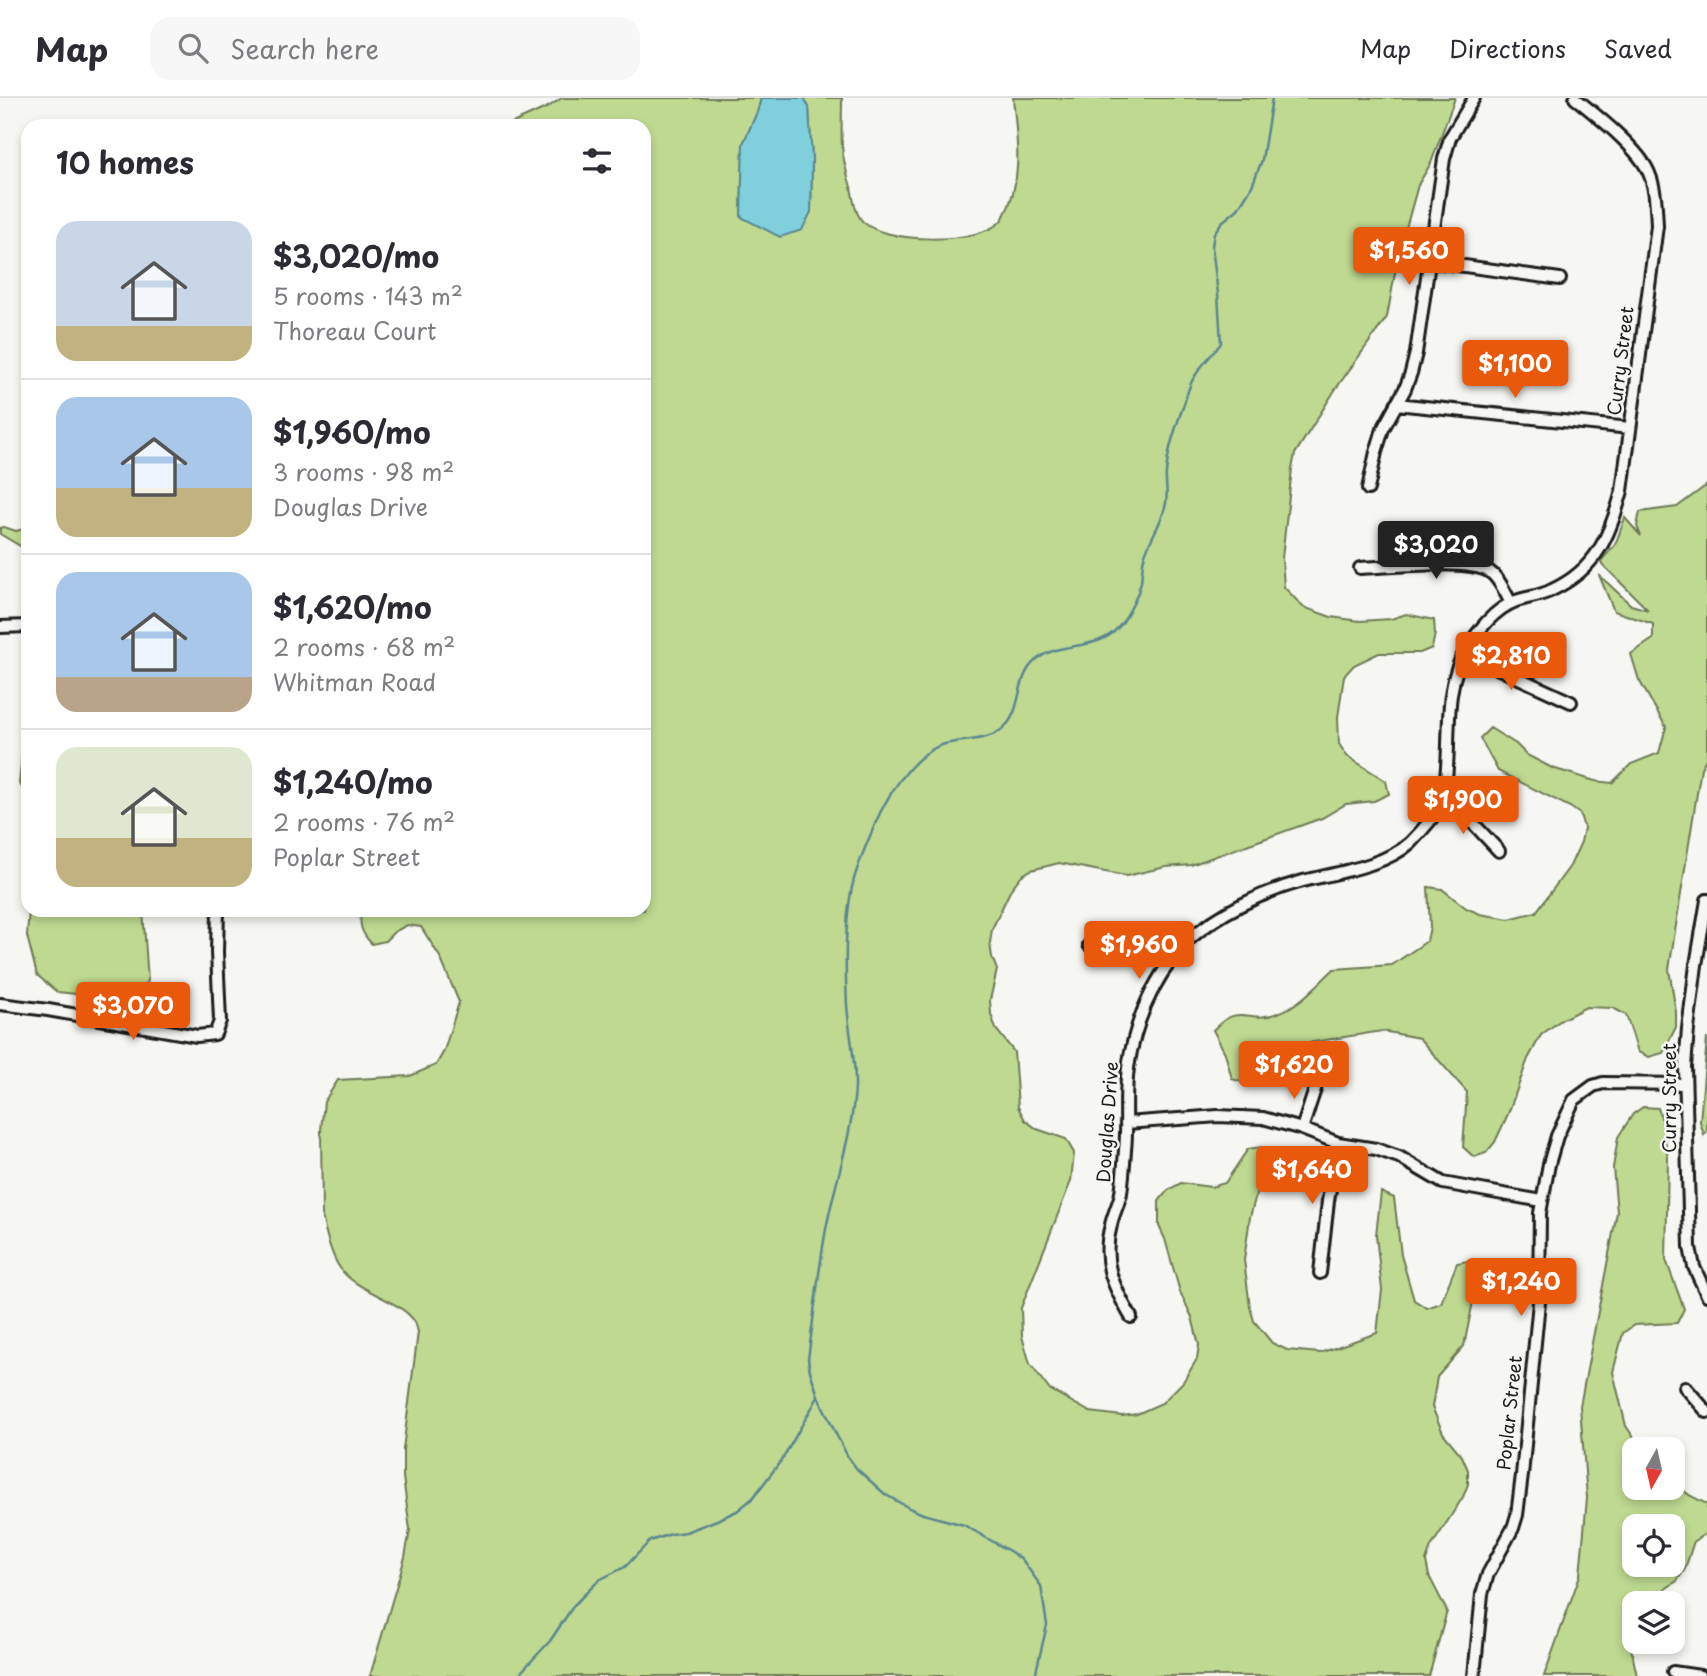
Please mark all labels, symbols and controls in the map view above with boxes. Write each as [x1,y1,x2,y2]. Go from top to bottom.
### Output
search box [150,17,640,80]
text: Map [35,23,108,73]
icon: search [174,29,212,67]
text: Search here [230,29,379,68]
text: Map [1360,30,1411,66]
text: Directions [1449,30,1566,66]
text: Saved [1604,30,1672,66]
text: 10 homes [56,139,194,184]
icon: filters [578,142,616,180]
pin: $1,560 [1352,228,1466,287]
text: $1,560 [1369,232,1449,267]
text: $3,020/mo [273,233,439,278]
icon: home [112,249,196,333]
text: 5 rooms · 143 m² [273,278,463,313]
street label: Curry Street [1599,305,1640,417]
text: Thoreau Court [273,313,437,348]
pin: $1,100 [1458,341,1572,400]
text: $1,100 [1478,345,1552,380]
text: $1,960/mo [273,409,431,454]
icon: home [112,425,196,509]
text: 3 rooms · 98 m² [273,454,454,489]
text: Douglas Drive [273,489,428,524]
pin: $3,020 [1379,522,1493,581]
text: $3,020 [1394,526,1478,561]
text: $1,620/mo [273,584,432,629]
icon: home [112,600,196,684]
text: 2 rooms · 68 m² [273,629,455,664]
pin: $2,810 [1454,632,1568,692]
text: $2,810 [1471,637,1551,672]
text: Whitman Road [273,664,436,699]
text: $1,240/mo [273,759,433,804]
icon: home [112,775,196,859]
pin: $1,900 [1406,776,1520,836]
text: $1,900 [1424,781,1502,816]
text: 2 rooms · 76 m² [273,804,455,839]
text: Poplar Street [273,839,420,874]
pin: $1,960 [1082,922,1196,981]
text: $1,960 [1100,926,1178,961]
pin: $3,070 [76,982,190,1042]
text: $3,070 [92,987,174,1022]
pin: $1,620 [1237,1042,1351,1101]
street label: Curry Street [1655,1043,1682,1153]
text: $1,620 [1255,1046,1333,1081]
street label: Douglas Drive [1089,1060,1124,1183]
pin: $1,640 [1255,1146,1369,1206]
text: $1,640 [1272,1151,1352,1186]
pin: $1,240 [1464,1258,1578,1318]
text: $1,240 [1481,1263,1561,1298]
street label: Poplar Street [1489,1354,1528,1472]
north arrow [1622,1437,1685,1500]
map controls [1622,1437,1685,1654]
button: locate [1622,1514,1685,1577]
button: layers [1622,1591,1685,1654]

